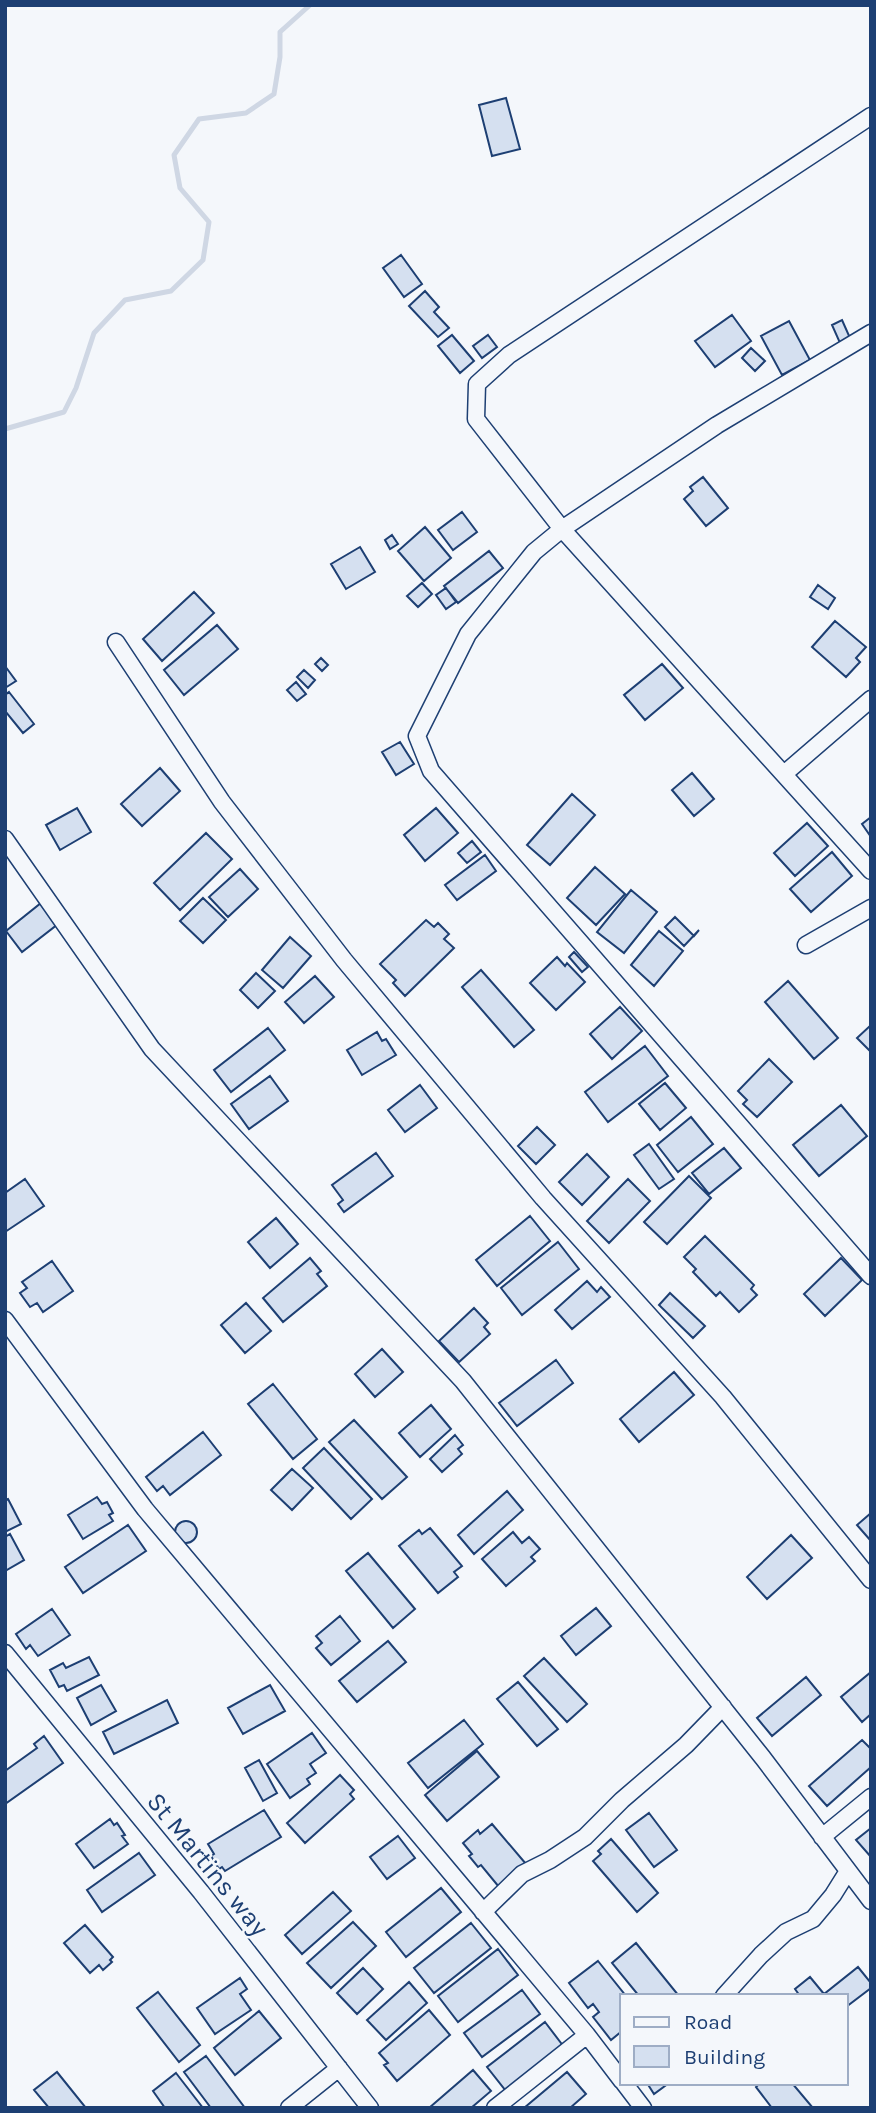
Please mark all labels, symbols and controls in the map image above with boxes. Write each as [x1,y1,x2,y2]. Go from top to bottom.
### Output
street label: St Martins way [140,1786,275,1942]
legend [620,1994,848,2085]
text: Road [684,2010,732,2034]
text: Building [684,2045,765,2069]

